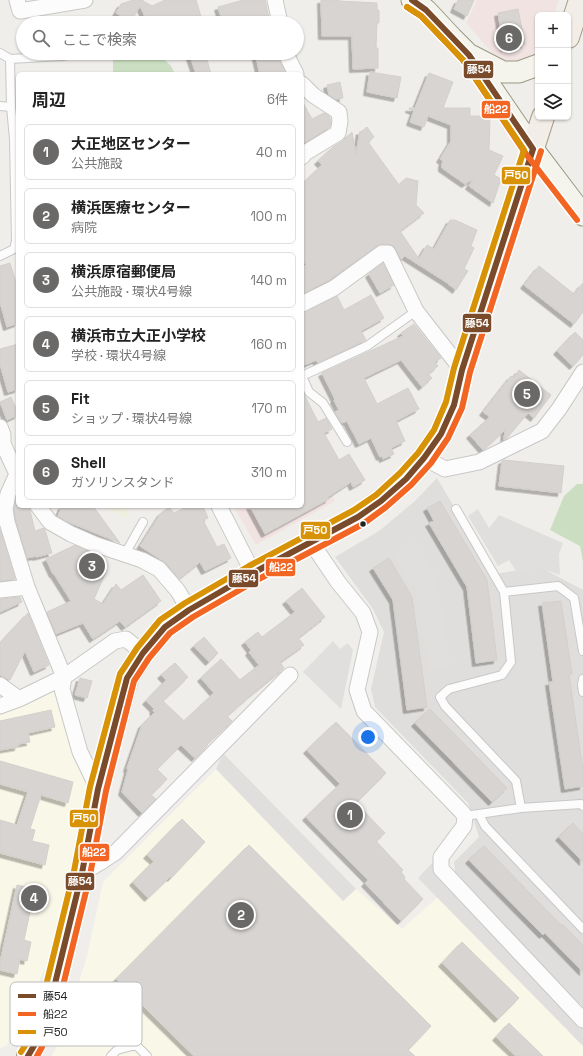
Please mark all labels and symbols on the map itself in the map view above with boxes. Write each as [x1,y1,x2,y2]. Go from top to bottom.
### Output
pin: 6 [496,23,522,53]
line badge: 藤54 [463,60,494,79]
text: 藤54 [467,62,491,76]
line badge: 船22 [481,100,511,119]
text: 船22 [484,102,508,116]
line badge: 戸50 [501,166,531,185]
text: 戸50 [504,168,528,182]
line badge: 藤54 [462,313,492,333]
text: 藤54 [465,316,489,330]
pin: 5 [514,379,540,409]
unlabelled marker [358,519,368,529]
line badge: 戸50 [300,521,331,540]
text: 戸50 [303,523,327,537]
pin: 3 [79,551,105,581]
line badge: 船22 [265,558,296,577]
text: 船22 [269,560,293,574]
line badge: 藤54 [228,569,259,588]
text: 藤54 [232,571,256,585]
your location [358,727,378,747]
pin: 1 [337,800,363,830]
line badge: 戸50 [69,809,99,828]
text: 戸50 [72,811,96,825]
line badge: 船22 [79,843,110,862]
text: 船22 [82,845,106,859]
line badge: 藤54 [65,872,95,891]
text: 藤54 [68,874,92,888]
pin: 4 [21,883,47,913]
pin: 2 [228,900,254,930]
legend [10,982,142,1046]
text: 藤54 [43,989,68,1003]
text: 船22 [43,1007,68,1021]
text: 戸50 [43,1025,68,1039]

